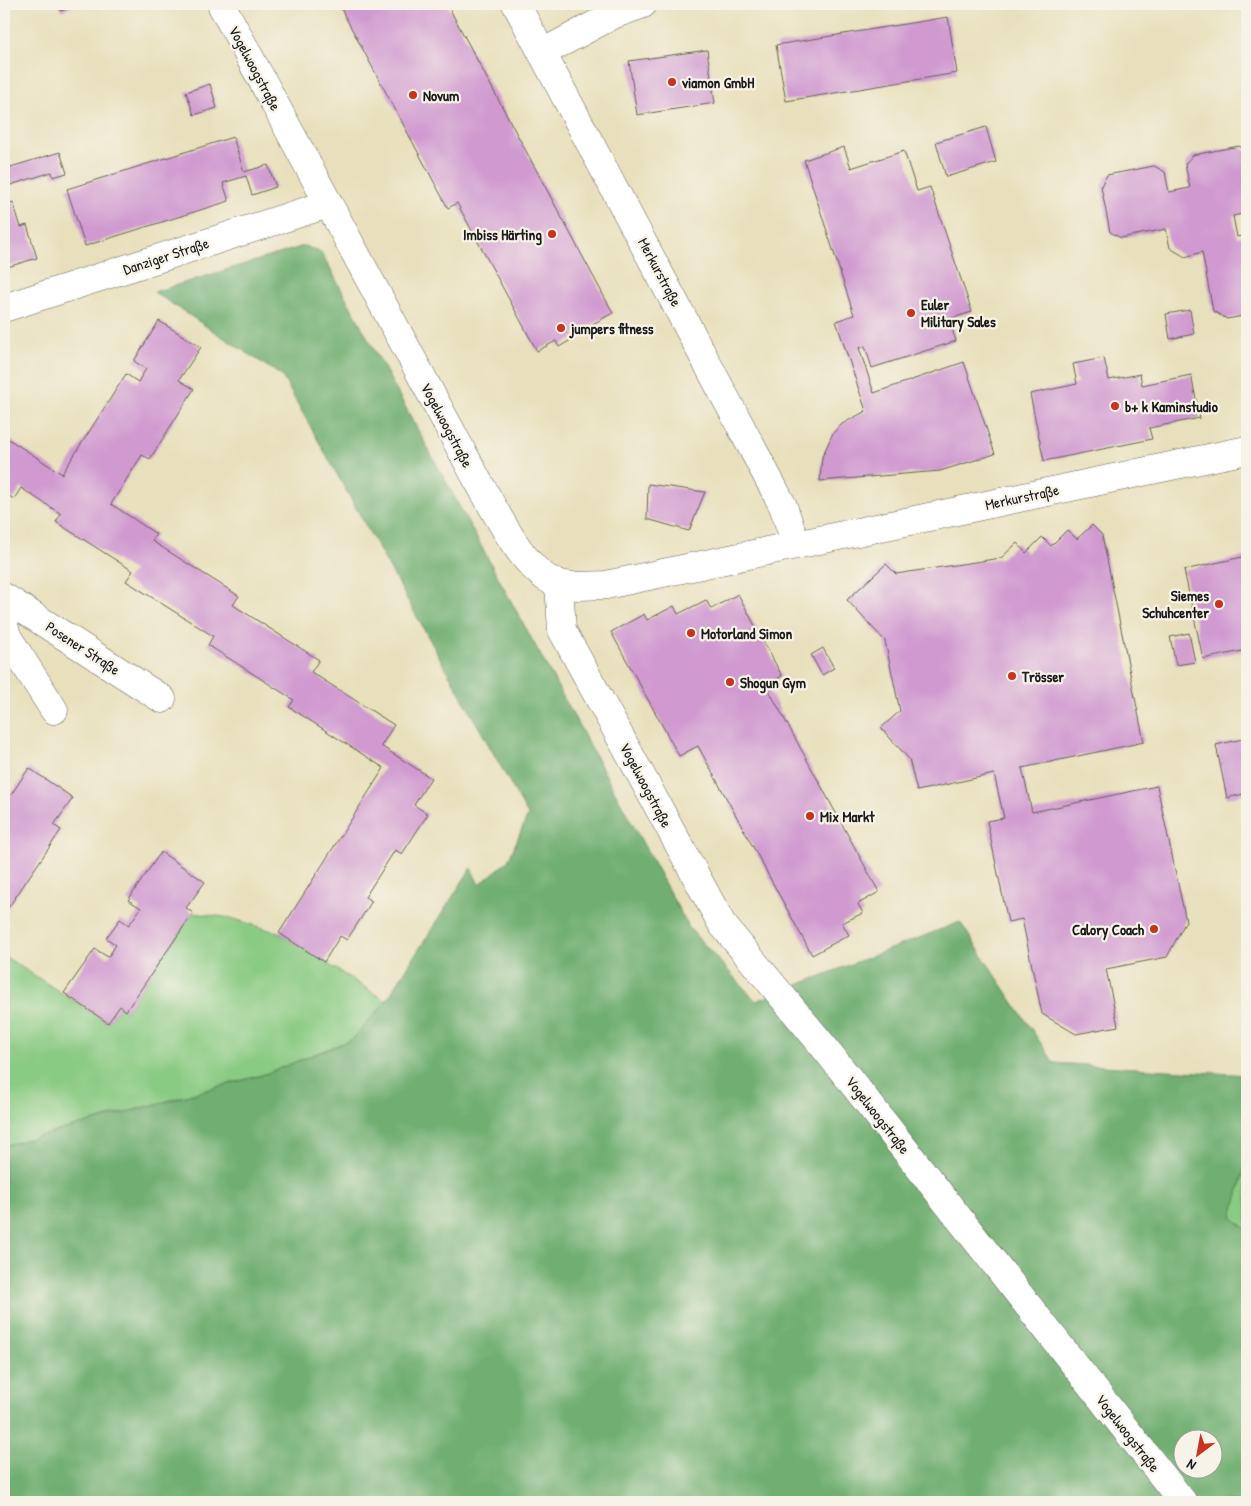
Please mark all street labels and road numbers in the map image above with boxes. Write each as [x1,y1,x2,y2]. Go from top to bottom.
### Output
street label: Vogelwoogstraße [224,22,286,114]
street label: Danziger Straße [120,232,212,280]
street label: Merkurstraße [633,234,687,310]
street label: Vogelwoogstraße [416,379,478,471]
street label: Merkurstraße [983,479,1061,515]
street label: Posener Straße [42,616,124,680]
street label: Vogelwoogstraße [615,739,677,831]
street label: Vogelwoogstraße [841,1072,915,1158]
street label: Vogelwoogstraße [1091,1390,1165,1476]

